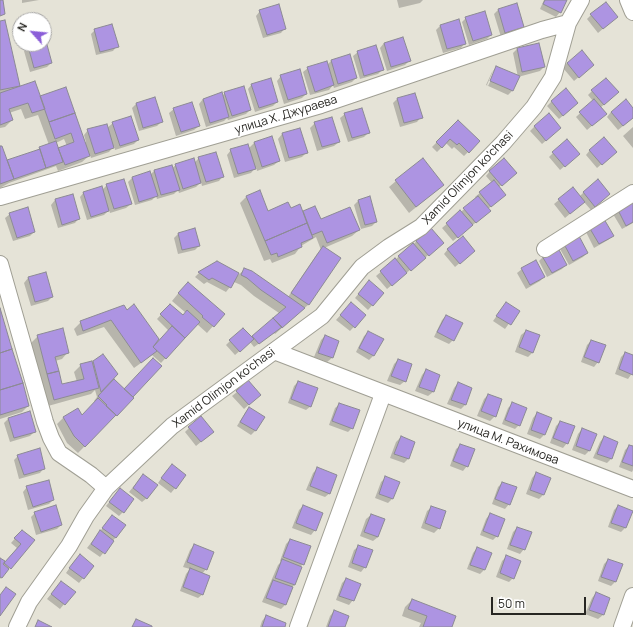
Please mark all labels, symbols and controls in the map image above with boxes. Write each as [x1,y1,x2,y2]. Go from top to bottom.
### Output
north arrow [12,12,52,52]
text: N [13,20,30,34]
street label: улица Х. Джураева [233,93,339,137]
street label: Xamid Olimjon ko'chasi [420,128,516,228]
street label: Xamid Olimjon ko'chasi [170,345,278,431]
street label: улица М. Рахимова [455,416,561,468]
scale bar [493,589,588,615]
text: 50 m [498,595,525,612]

